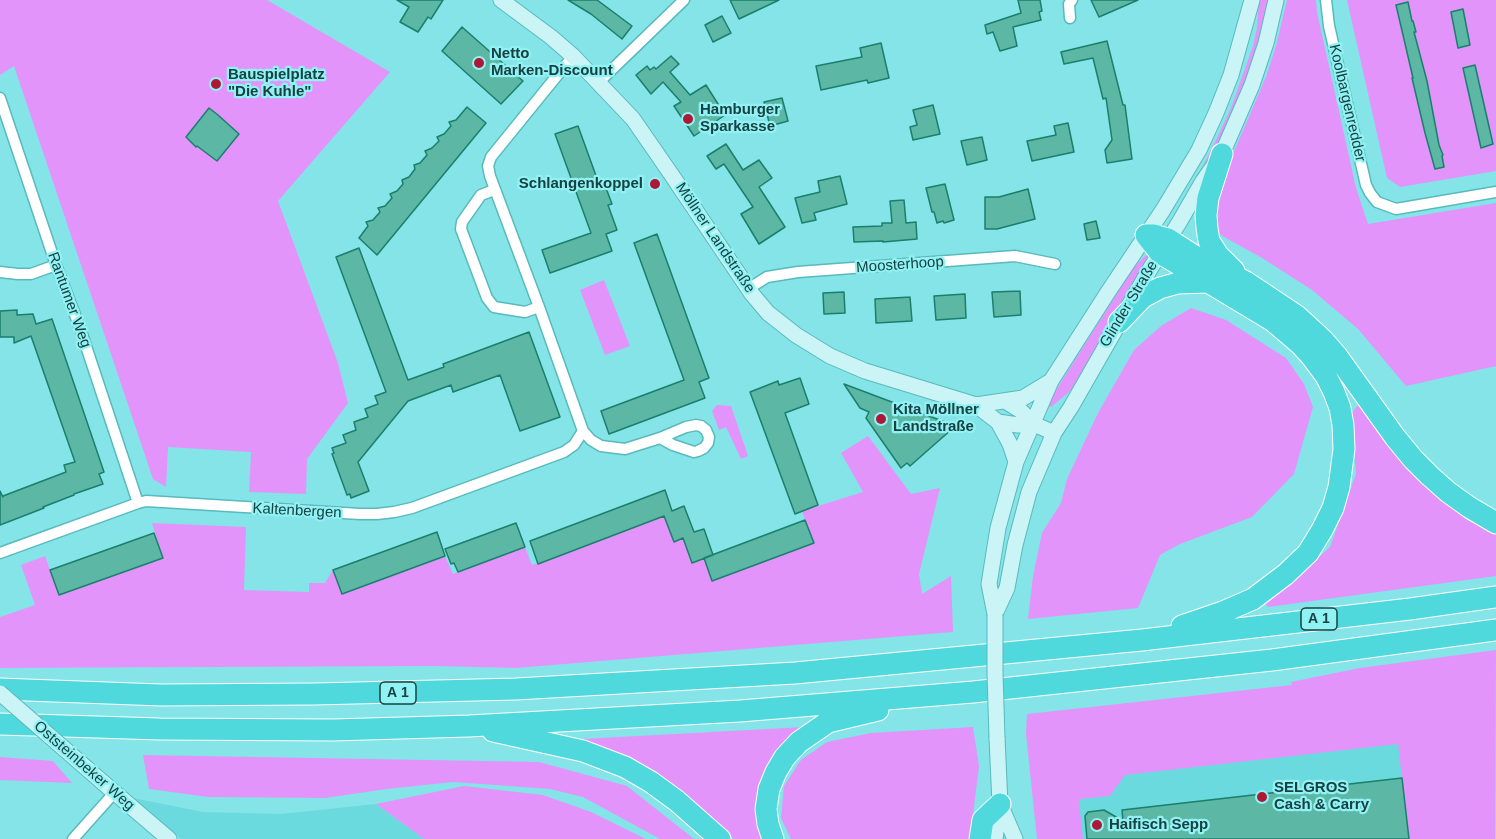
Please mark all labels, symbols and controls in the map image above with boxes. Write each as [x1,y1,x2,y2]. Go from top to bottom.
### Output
street label: Koolbargenredder [1325,42,1369,164]
place label: Netto Marken-Discount [491,45,613,80]
marker: Netto Marken-Discount [472,56,486,70]
place label: Bauspielplatz "Die Kuhle" [228,66,325,101]
marker: Bauspielplatz "Die Kuhle" [209,77,223,91]
place label: Hamburger Sparkasse [700,101,780,136]
marker: Hamburger Sparkasse [681,112,695,126]
place label: Schlangenkoppel [519,175,643,193]
marker: Schlangenkoppel [648,177,662,191]
street label: Möllner Landstraße [671,179,759,297]
street label: Rantumer Weg [43,250,95,350]
street label: Moosterhoop [856,253,944,277]
street label: Glinder Straße [1096,258,1162,350]
place label: Kita Möllner Landstraße [893,401,979,436]
marker: Kita Möllner Landstraße [874,412,888,426]
street label: Kaltenbergen [252,500,342,522]
road number: A 1 [1301,608,1337,630]
road number: A 1 [380,682,416,704]
street label: Oststeinbeker Weg [30,717,138,815]
place label: SELGROS Cash & Carry [1274,779,1369,814]
marker: SELGROS Cash & Carry [1255,790,1269,804]
place label: Haifisch Sepp [1109,816,1208,834]
marker: Haifisch Sepp [1090,818,1104,832]

